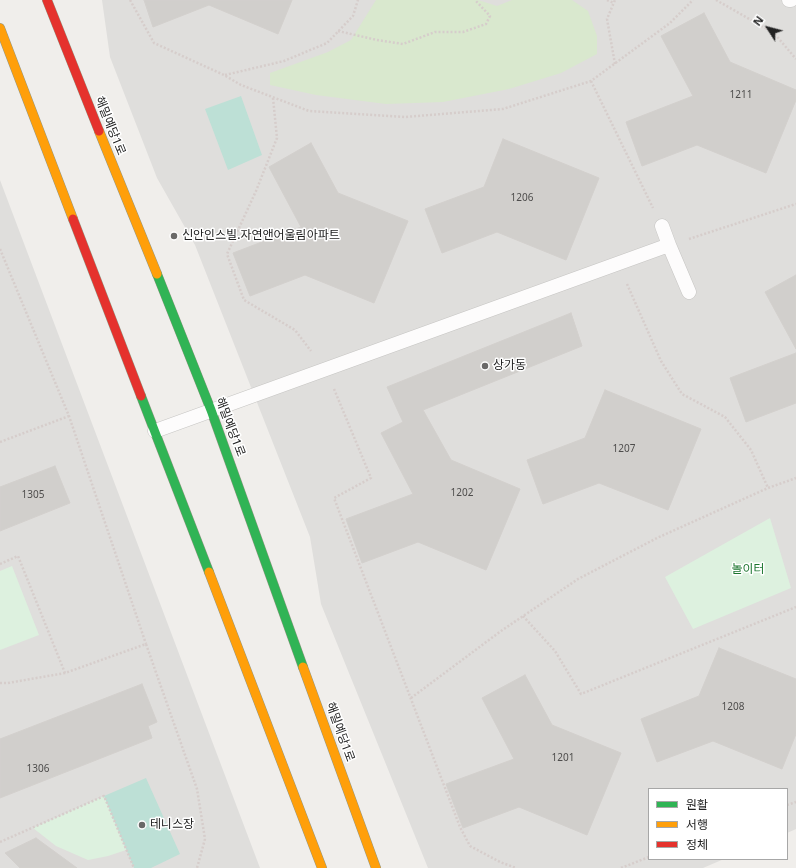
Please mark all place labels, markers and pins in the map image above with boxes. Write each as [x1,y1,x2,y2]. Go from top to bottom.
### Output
place label: 신안인스빌.자연앤어울림아파트 [182,229,340,243]
marker: 신안인스빌.자연앤어울림아파트 [169,231,179,241]
place label: 상가동 [493,359,526,373]
marker: 상가동 [480,361,490,371]
place label: 테니스장 [150,818,194,832]
marker: 테니스장 [137,820,147,830]

